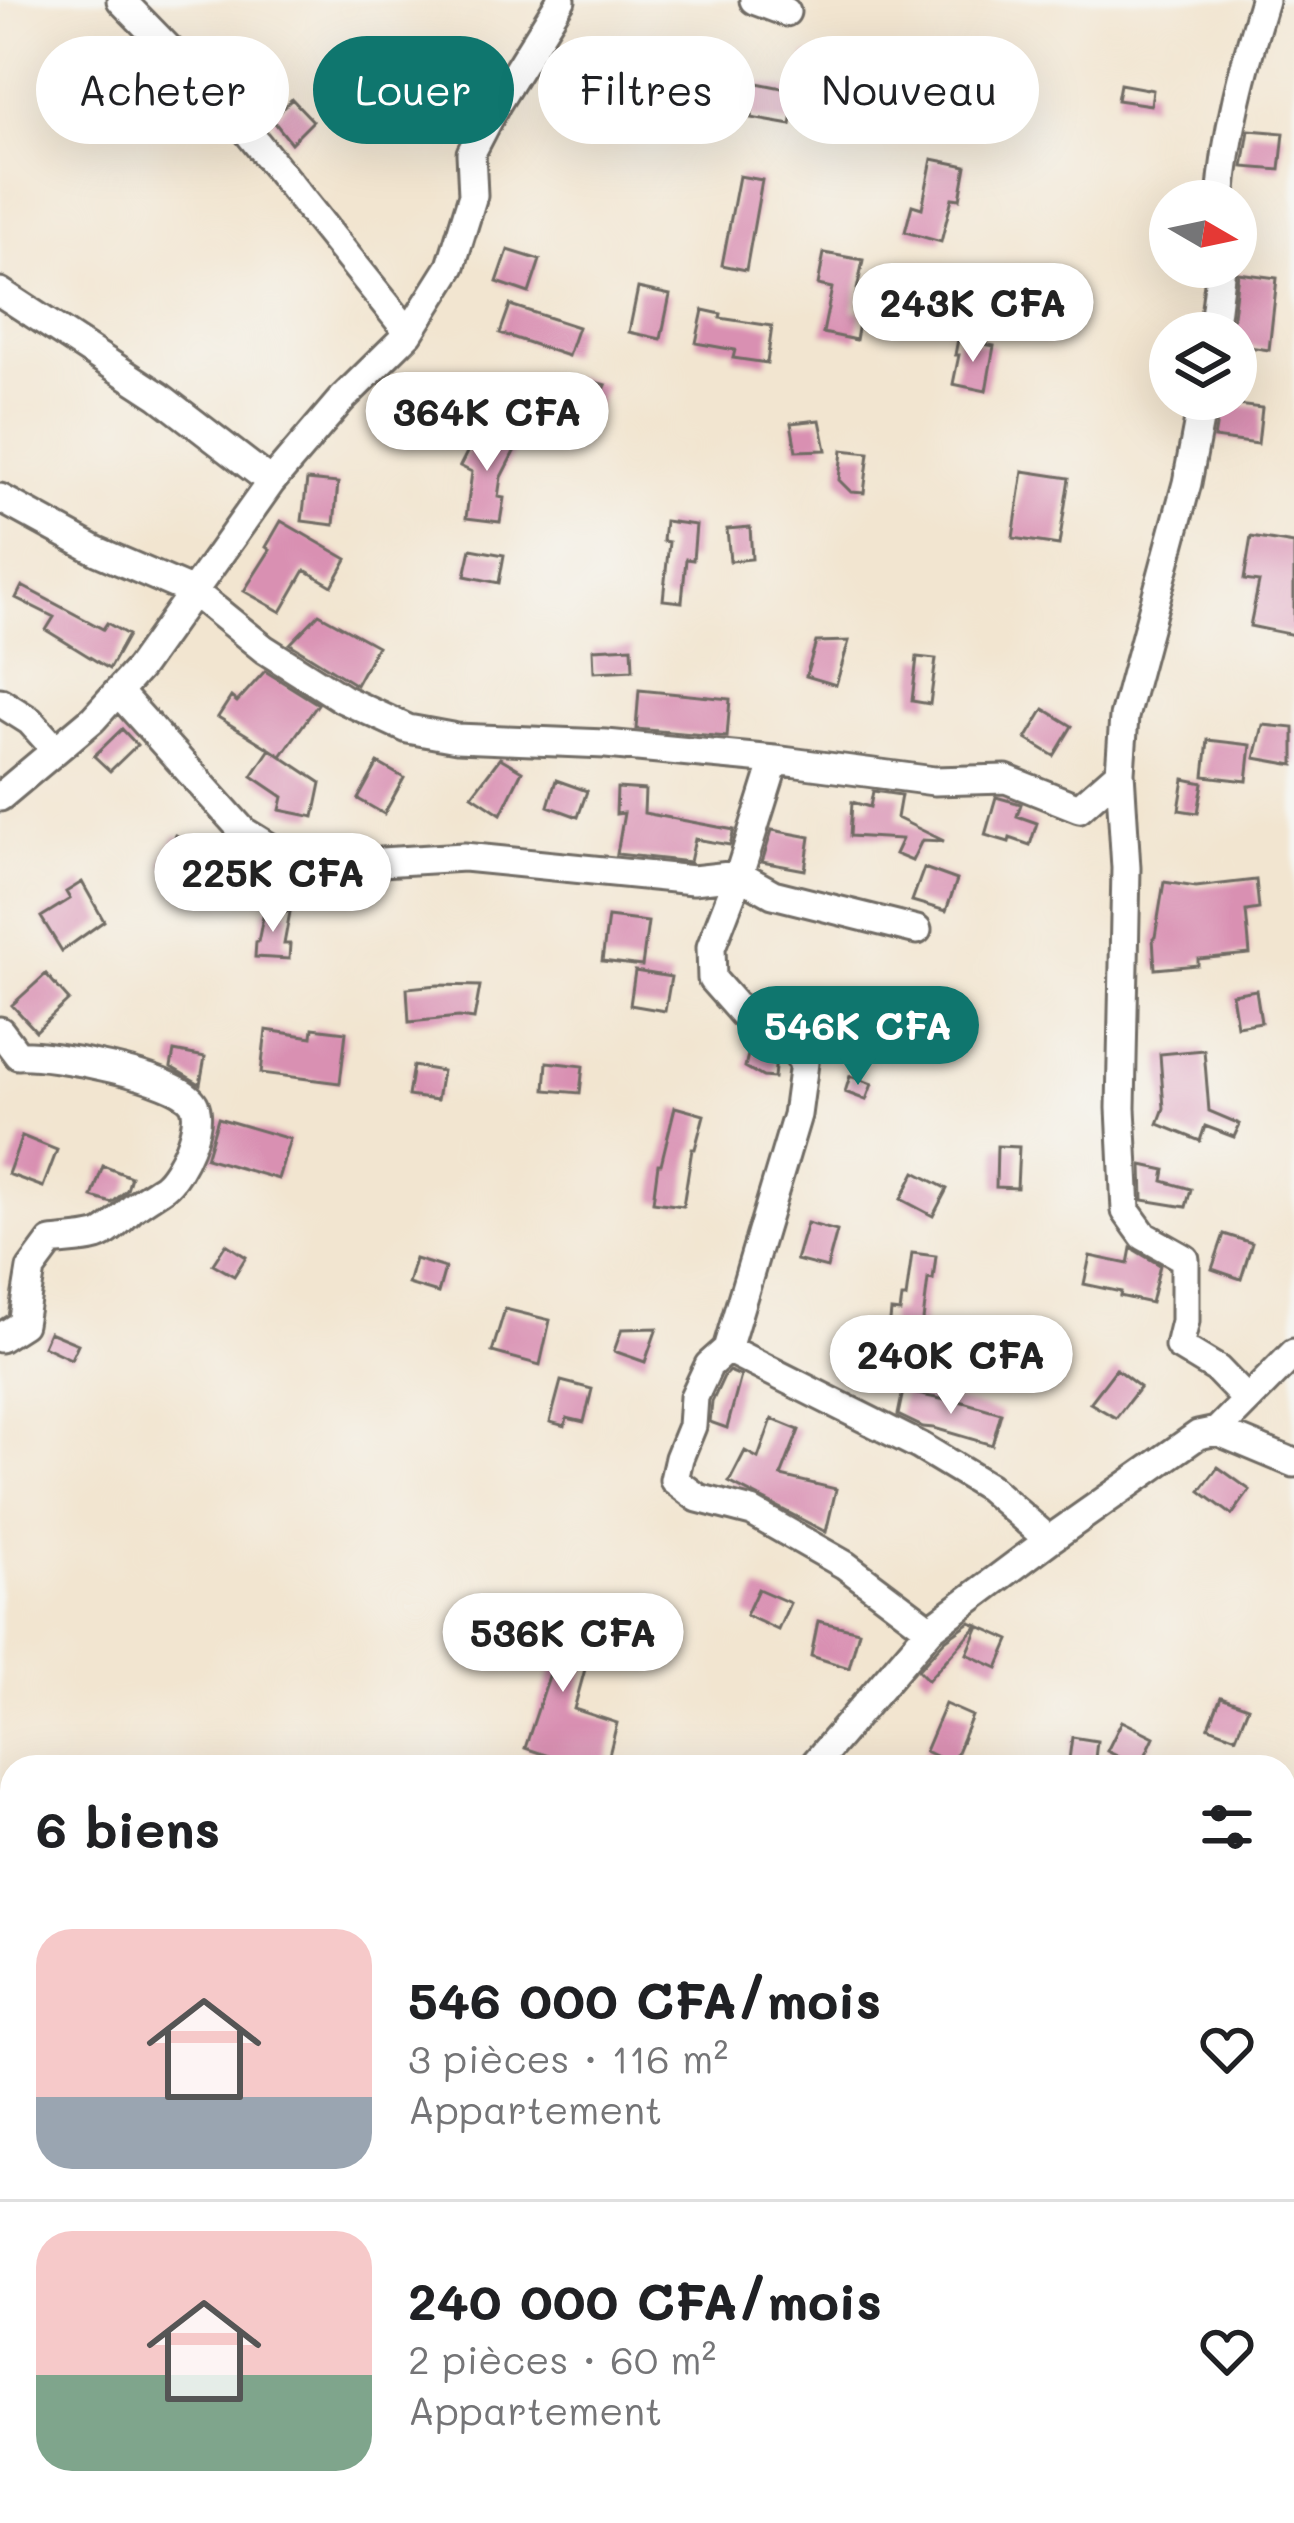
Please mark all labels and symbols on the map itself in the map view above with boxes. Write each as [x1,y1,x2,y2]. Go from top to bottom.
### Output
north arrow [1149,180,1257,288]
pin: 243K CFA [849,263,1097,365]
pin: 364K CFA [363,372,611,474]
pin: 225K CFA [149,833,397,935]
pin: 546K CFA [734,986,982,1088]
pin: 240K CFA [827,1315,1075,1417]
pin: 536K CFA [439,1593,687,1695]

